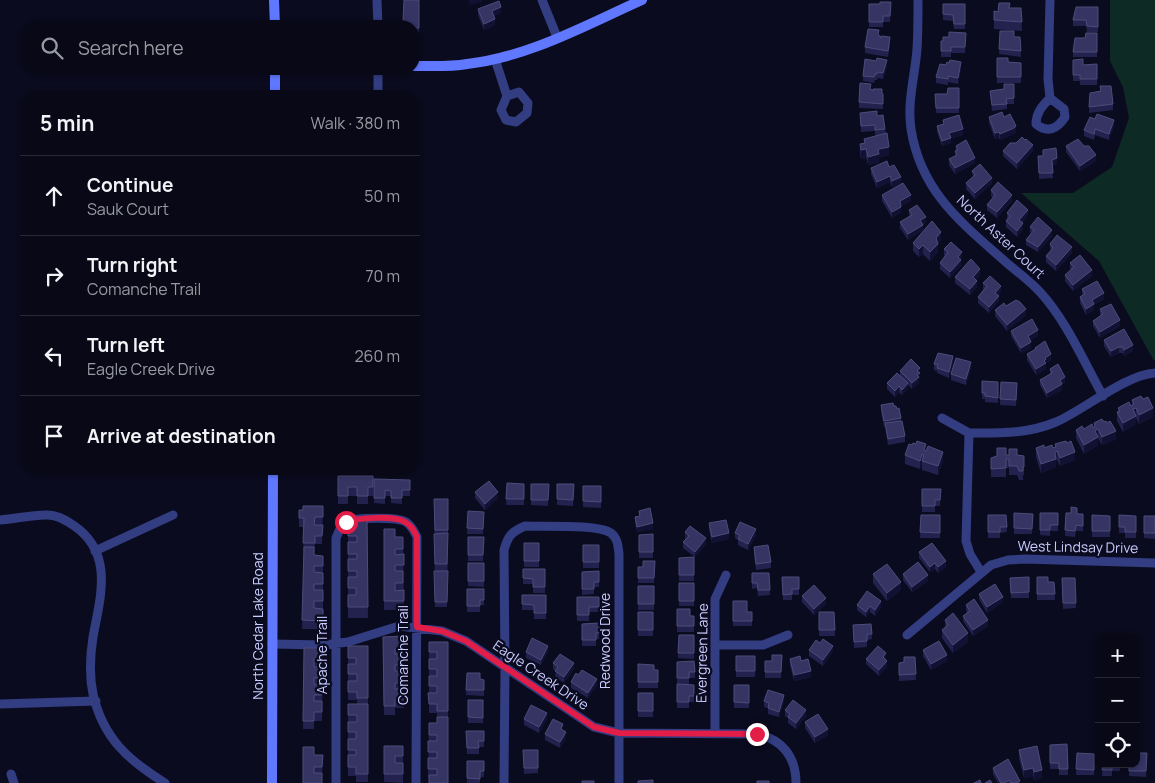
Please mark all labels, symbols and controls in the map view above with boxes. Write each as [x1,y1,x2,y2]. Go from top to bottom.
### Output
search box [20,20,420,75]
icon: search [38,34,66,62]
text: Search here [78,35,184,61]
text: 5 min [40,109,94,137]
text: Walk · 380 m [311,112,400,134]
text: Continue [87,172,173,198]
icon: ahead [40,182,68,210]
text: 50 m [364,185,400,207]
street label: North Aster Court [953,191,1050,283]
text: Sauk Court [87,198,169,220]
text: Turn right [87,252,177,278]
icon: right [40,262,68,290]
text: 70 m [365,265,400,287]
text: Comanche Trail [87,278,201,300]
text: Turn left [87,332,165,358]
icon: left [40,342,68,370]
text: 260 m [354,345,400,367]
text: Eagle Creek Drive [87,358,215,380]
icon: arrive [40,422,68,450]
text: Arrive at destination [87,423,276,449]
route start [335,511,358,534]
street label: West Lindsay Drive [1017,536,1139,557]
street label: North Cedar Lake Road [248,552,267,700]
street label: Redwood Drive [595,593,614,689]
street label: Evergreen Lane [691,603,712,703]
street label: Comanche Trail [393,605,412,705]
street label: Apache Trail [312,616,331,694]
map controls [1095,633,1140,768]
button: + [1095,633,1140,678]
street label: Eagle Creek Drive [490,635,593,714]
button: − [1095,678,1140,723]
route end [746,723,769,746]
button: locate [1095,723,1140,768]

